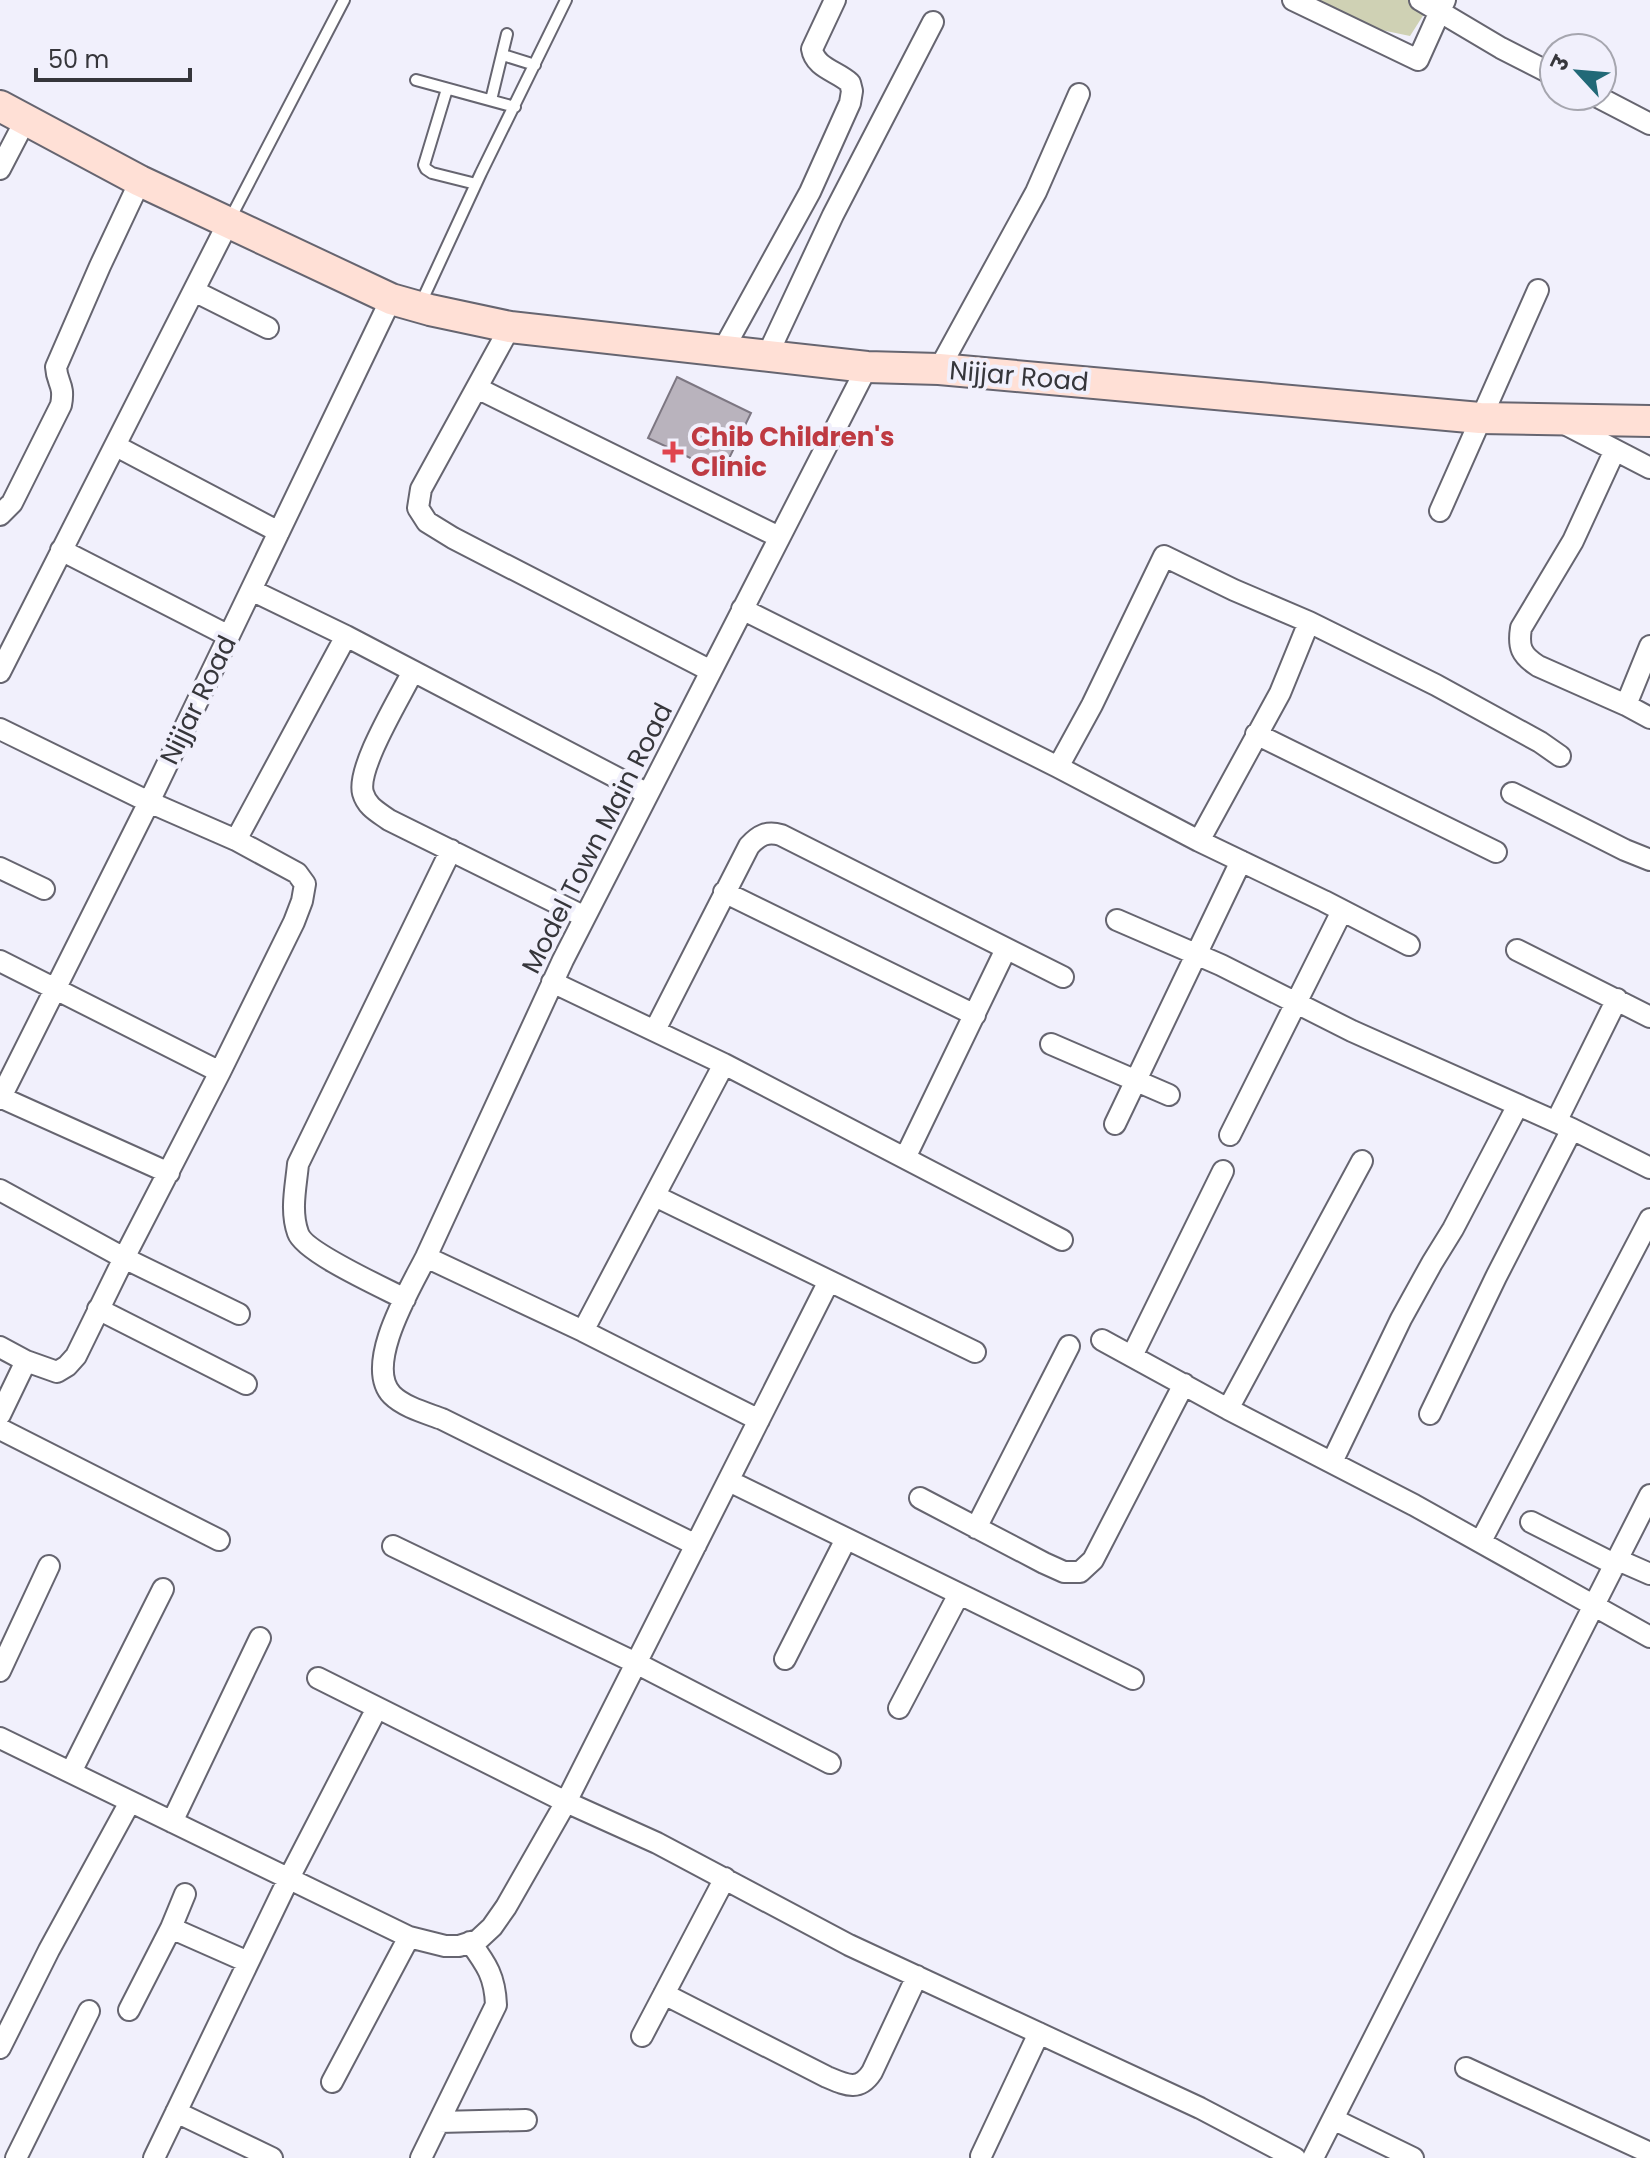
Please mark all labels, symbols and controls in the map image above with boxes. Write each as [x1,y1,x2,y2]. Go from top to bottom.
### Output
scale bar [36,32,190,82]
north arrow [1538,32,1618,112]
text: 50 m [48,43,109,76]
text: उ [1543,51,1577,77]
street label: Nijjar Road [948,352,1090,400]
place label: Chib Children's Clinic [691,419,894,485]
marker: Chib Children's Clinic [662,441,684,463]
street label: Nijjar Road [151,629,245,771]
street label: Model Town Main Road [513,697,681,979]

